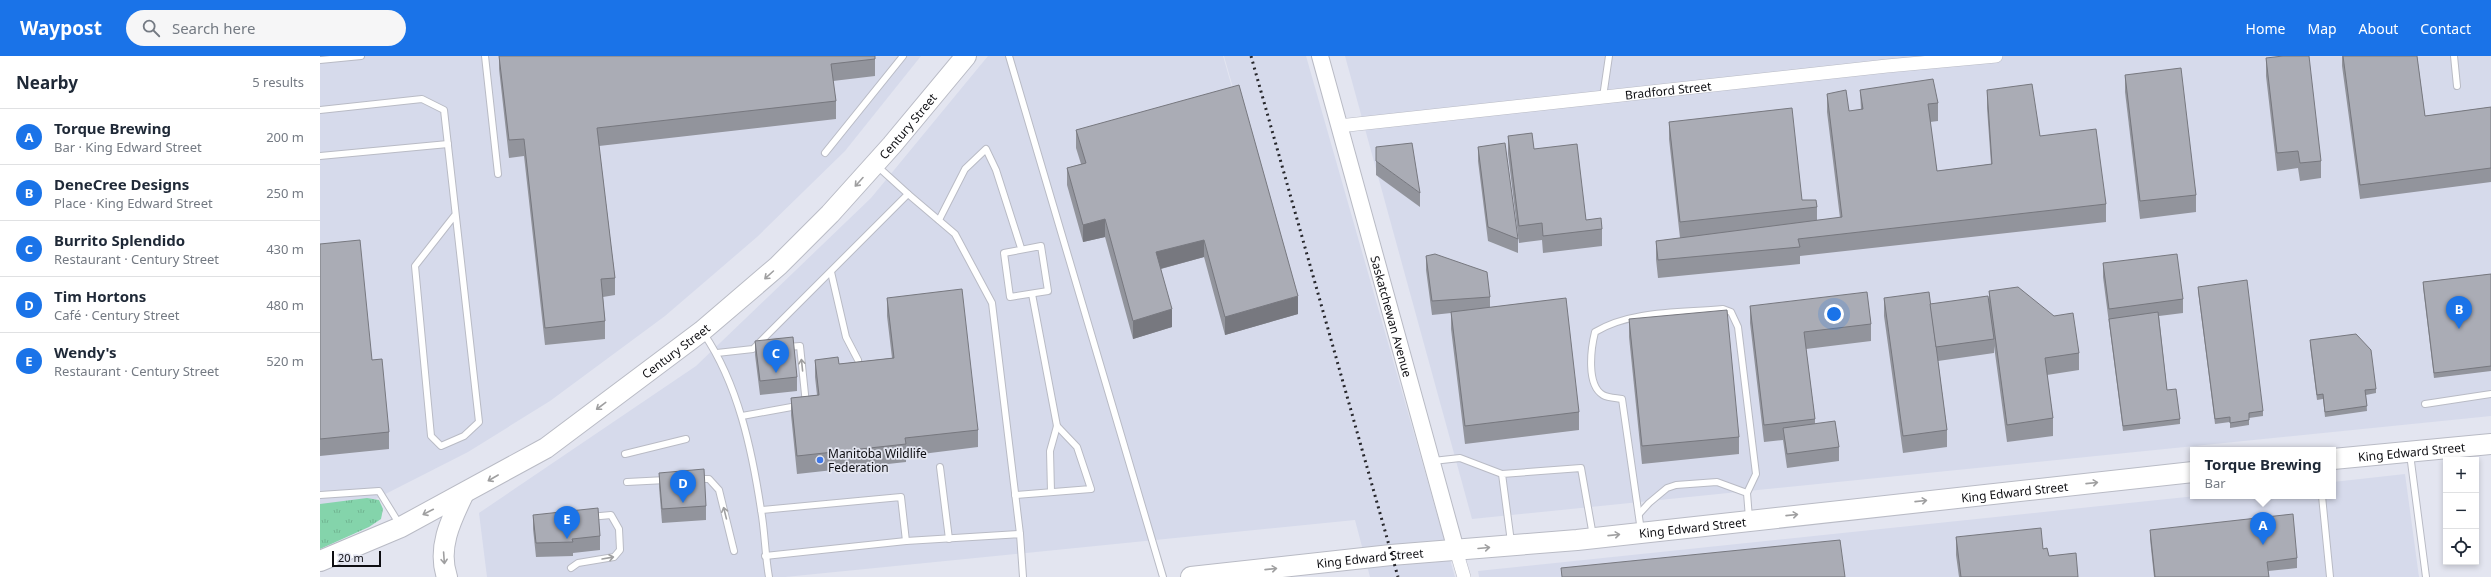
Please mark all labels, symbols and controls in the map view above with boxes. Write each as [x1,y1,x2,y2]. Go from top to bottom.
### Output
search box [126,10,406,46]
text: Waypost [20,15,102,41]
icon: search [140,17,162,39]
text: Search here [172,18,255,38]
text: Home [2246,19,2285,38]
text: Map [2307,19,2337,38]
text: About [2359,19,2398,38]
text: Contact [2420,19,2471,38]
text: Nearby [16,71,78,94]
text: 5 results [252,73,304,91]
street label: Bradford Street [1624,77,1713,103]
street label: Century Street [875,89,941,163]
text: Torque Brewing [54,118,171,138]
text: A [25,128,34,146]
text: 200 m [266,128,304,146]
text: Bar · King Edward Street [54,138,202,156]
text: DeneCree Designs [54,174,189,194]
one-way arrow [854,177,864,187]
text: B [25,184,33,202]
text: 250 m [266,184,304,202]
text: Place · King Edward Street [54,194,213,212]
text: Burrito Splendido [54,230,185,250]
text: C [25,240,33,258]
text: 430 m [266,240,304,258]
text: Restaurant · Century Street [54,250,219,268]
street label: Saskatchewan Avenue [1367,254,1417,379]
one-way arrow [764,270,774,279]
text: Tim Hortons [54,286,146,306]
text: D [24,296,34,314]
text: 480 m [266,296,304,314]
pin: B [2446,296,2472,329]
your location [1824,304,1844,324]
text: Café · Century Street [54,306,180,324]
street label: Century Street [638,319,714,382]
pin: C [763,340,789,373]
text: Wendy's [54,342,117,362]
text: E [25,352,33,370]
text: 520 m [266,352,304,370]
one-way arrow [798,359,805,372]
text: Restaurant · Century Street [54,362,219,380]
one-way arrow [596,402,607,410]
street label: King Edward Street [2357,438,2467,465]
place label: Manitoba Wildlife Federation [828,445,927,476]
popup [2190,447,2336,499]
text: Torque Brewing [2204,454,2322,474]
marker: Manitoba Wildlife Federation [815,455,825,465]
map controls [2443,457,2479,565]
button: + [2443,457,2479,493]
pin: D [670,470,696,503]
one-way arrow [487,474,499,482]
text: Bar [2204,474,2226,492]
street label: King Edward Street [1960,477,2070,506]
one-way arrow [2085,479,2098,487]
button: − [2443,493,2479,529]
one-way arrow [1914,497,1927,505]
pin: E [554,506,580,539]
one-way arrow [720,507,728,520]
one-way arrow [422,509,434,516]
one-way arrow [1785,512,1798,519]
pin: A [2250,512,2276,545]
street label: King Edward Street [1638,513,1748,542]
button: locate [2443,529,2479,565]
one-way arrow [1607,532,1620,539]
street label: King Edward Street [1316,544,1425,572]
one-way arrow [1477,544,1490,551]
scale bar [332,549,381,568]
text: 20 m [338,550,364,565]
one-way arrow [441,551,448,564]
one-way arrow [601,554,614,562]
one-way arrow [1264,565,1277,573]

